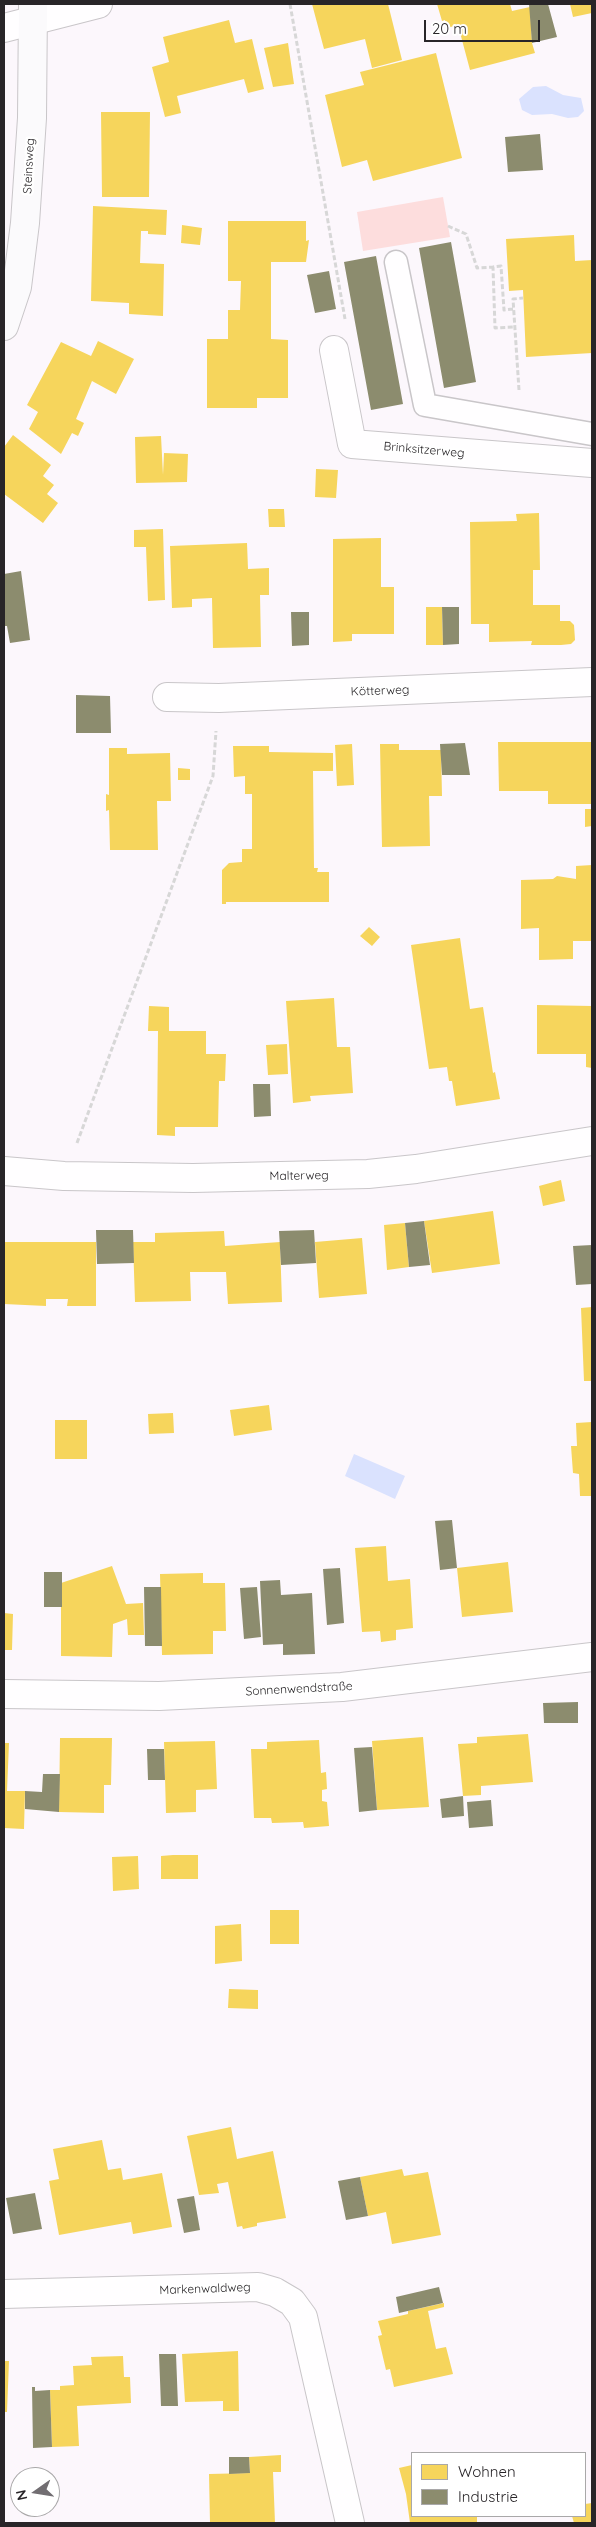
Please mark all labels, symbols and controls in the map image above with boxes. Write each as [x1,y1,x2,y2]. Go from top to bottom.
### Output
scale bar [426,10,542,42]
text: 20 m [432,19,467,38]
street label: Steinsweg [20,138,38,194]
street label: Brinksitzerweg [383,439,465,461]
street label: Kötterweg [350,683,410,699]
street label: Malterweg [269,1168,329,1184]
street label: Sonnenwendstraße [245,1679,353,1699]
street label: Markenwaldweg [159,2280,251,2298]
legend [411,2452,586,2517]
text: Wohnen [458,2462,516,2481]
north arrow [10,2467,60,2517]
text: Industrie [458,2487,518,2506]
text: N [11,2488,31,2502]

